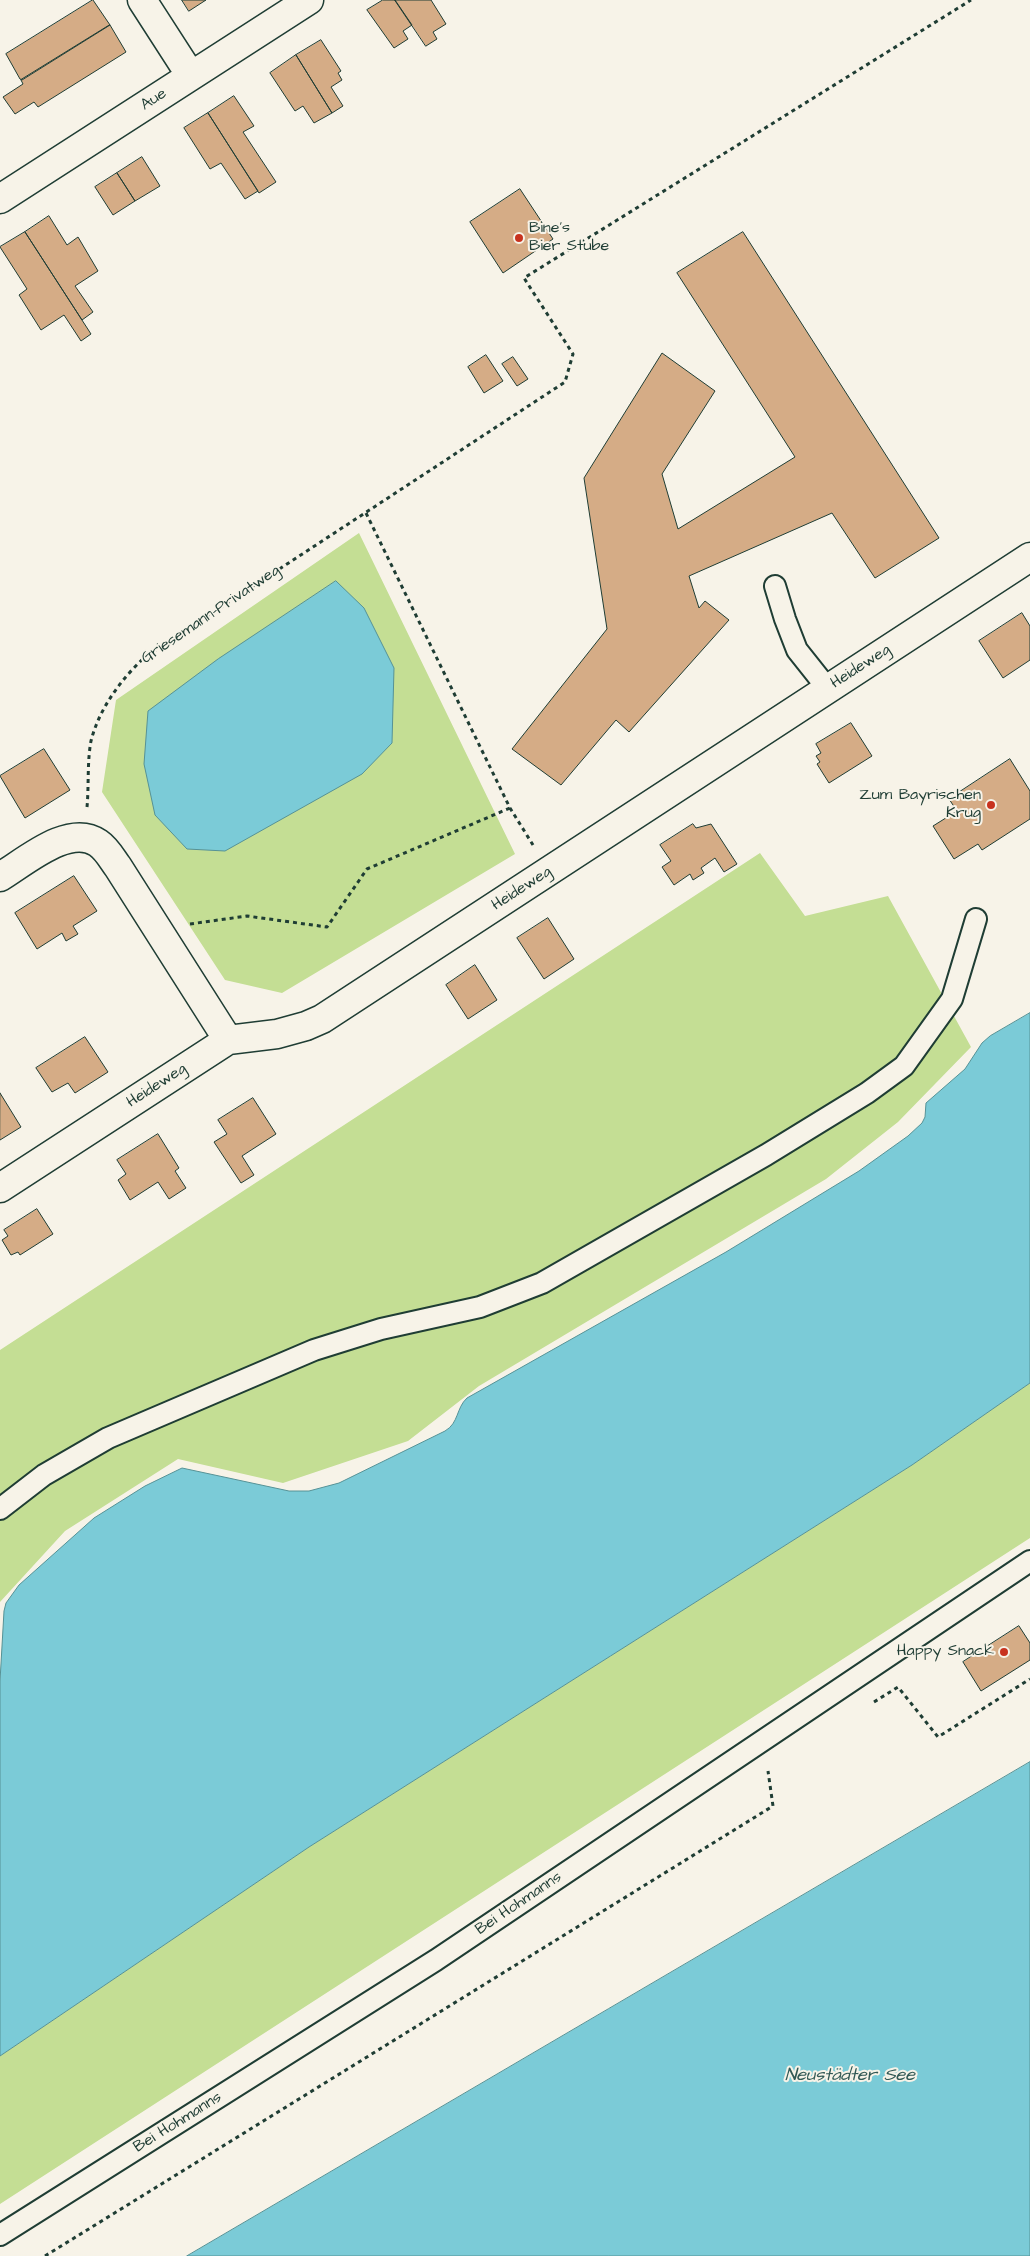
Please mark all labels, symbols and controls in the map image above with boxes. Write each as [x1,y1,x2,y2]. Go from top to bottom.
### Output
street label: Aue [137,85,171,115]
place label: Bine's Bier Stube [529,219,609,257]
marker: Bine's Bier Stube [513,232,525,244]
street label: Griesemann-Privatweg [138,561,284,669]
street label: Heideweg [827,641,895,693]
place label: Zum Bayrischen Krug [859,786,981,824]
marker: Zum Bayrischen Krug [985,799,997,811]
street label: Heideweg [488,863,556,915]
street label: Heideweg [123,1060,191,1112]
place label: Happy Snack [897,1642,994,1662]
marker: Happy Snack [998,1646,1010,1658]
street label: Bei Hohmanns [472,1868,566,1940]
water label: Neustädter See [785,2065,915,2087]
street label: Bei Hohmanns [130,2088,226,2158]

